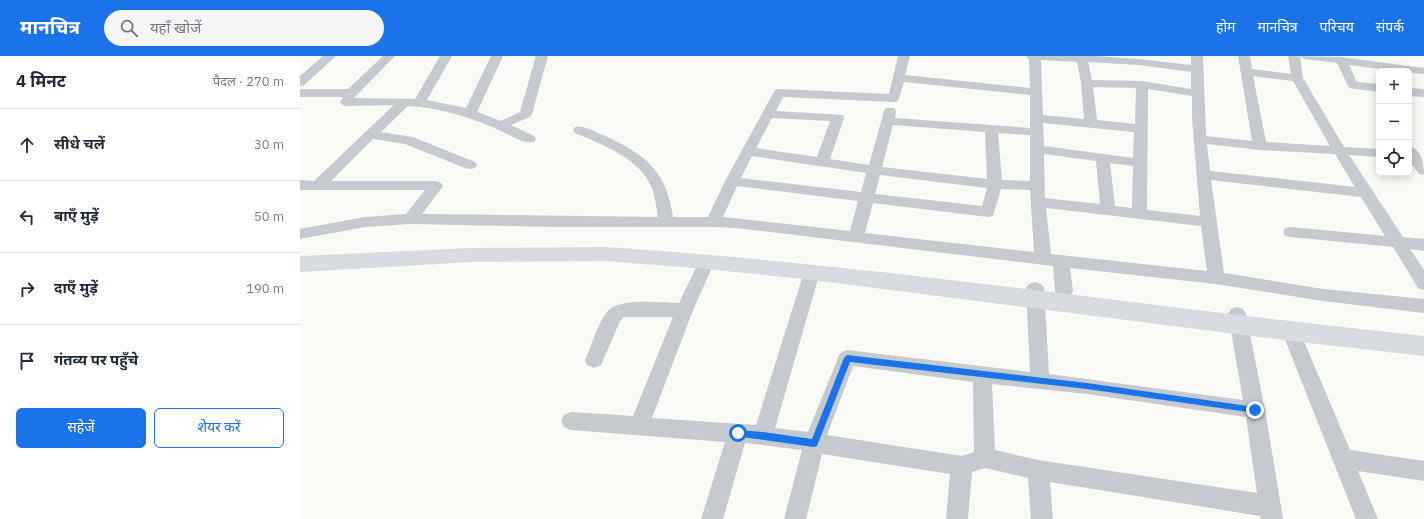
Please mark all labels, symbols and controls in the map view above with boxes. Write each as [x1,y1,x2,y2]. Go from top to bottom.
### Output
search box [104,10,384,46]
text: मानचित्र [20,15,80,39]
icon: search [118,17,140,39]
text: यहाँ खोजें [150,18,201,37]
text: होम [1216,18,1235,36]
text: मानचित्र [1257,18,1298,36]
text: परिचय [1320,18,1354,36]
text: संपर्क [1376,18,1404,36]
map controls [1376,68,1412,176]
button: + [1376,68,1412,104]
text: 4 मिनट [16,70,66,92]
text: पैदल · 270 m [213,73,284,90]
button: − [1376,104,1412,140]
icon: ahead [16,134,38,156]
text: सीधे चलें [54,134,105,153]
text: 30 m [254,136,284,153]
button: locate [1376,140,1412,176]
icon: left [16,206,38,228]
text: बाएँ मुड़ें [54,206,99,225]
text: 50 m [254,208,284,225]
icon: right [16,278,38,300]
text: दाएँ मुड़ें [54,278,98,297]
text: 190 m [246,280,284,297]
icon: arrive [16,350,38,372]
text: गंतव्य पर पहुँचे [54,350,138,369]
route end [1246,401,1264,419]
button: सहेजें [16,408,146,448]
button: शेयर करें [154,408,284,448]
route start [729,424,747,442]

